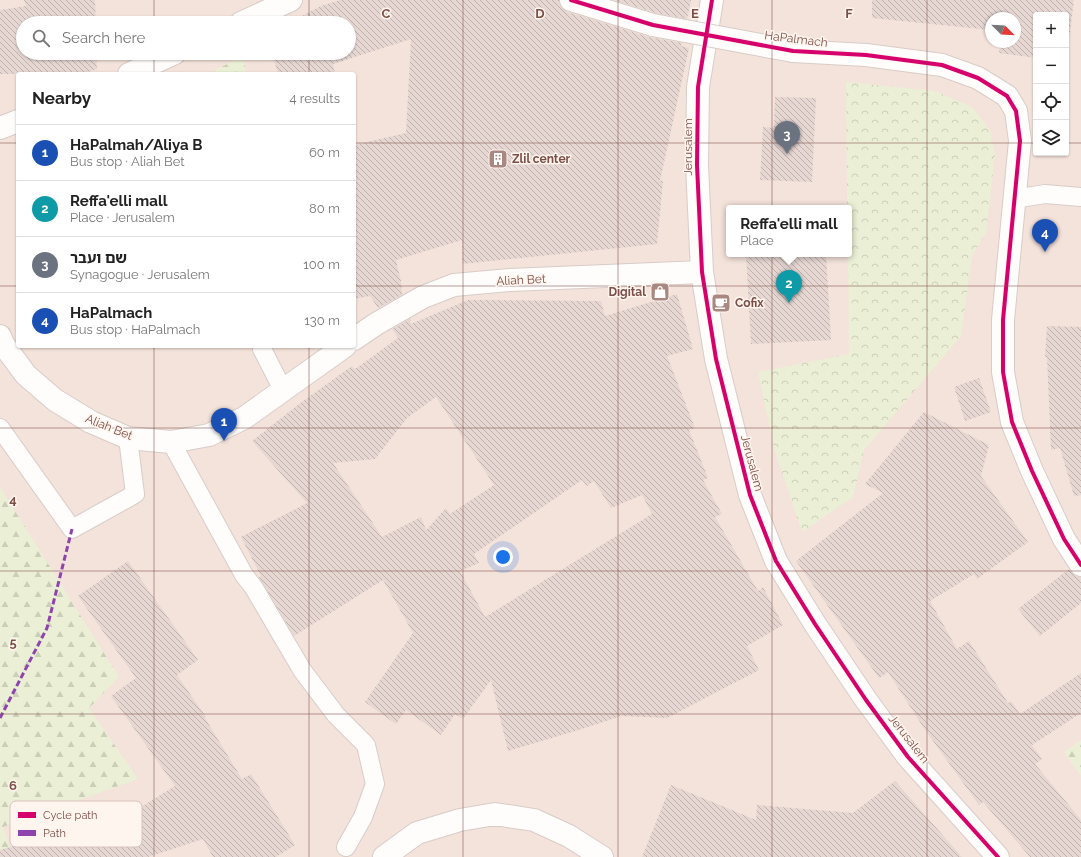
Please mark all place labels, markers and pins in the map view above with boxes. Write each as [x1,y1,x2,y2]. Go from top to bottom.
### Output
pin: 3 [774,121,800,154]
building icon: Zlil center [487,148,509,170]
place label: Zlil center [512,152,571,166]
pin: 4 [1032,219,1058,252]
pin: 2 [776,270,802,303]
shop icon: Digital [649,281,671,303]
place label: Digital [608,285,646,299]
cafe icon: Cofix [710,292,732,314]
place label: Cofix [735,296,764,310]
pin: 1 [211,408,237,441]

